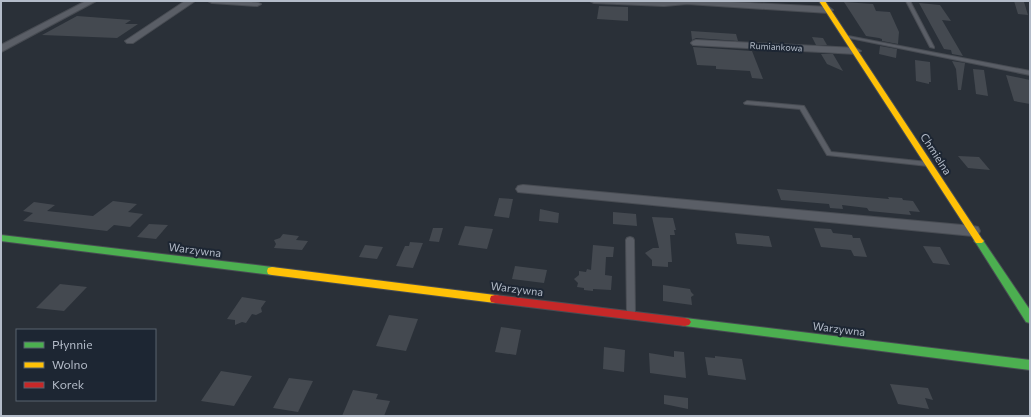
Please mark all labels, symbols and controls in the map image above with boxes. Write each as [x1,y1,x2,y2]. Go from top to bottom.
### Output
street label: Rumiankowa [749,40,803,53]
street label: Chmielna [918,131,955,177]
street label: Warzywna [168,240,222,259]
street label: Warzywna [490,279,544,298]
street label: Warzywna [812,319,866,338]
legend [16,329,156,401]
text: Płynnie [52,337,93,351]
text: Wolno [52,357,88,371]
text: Korek [52,377,85,391]

